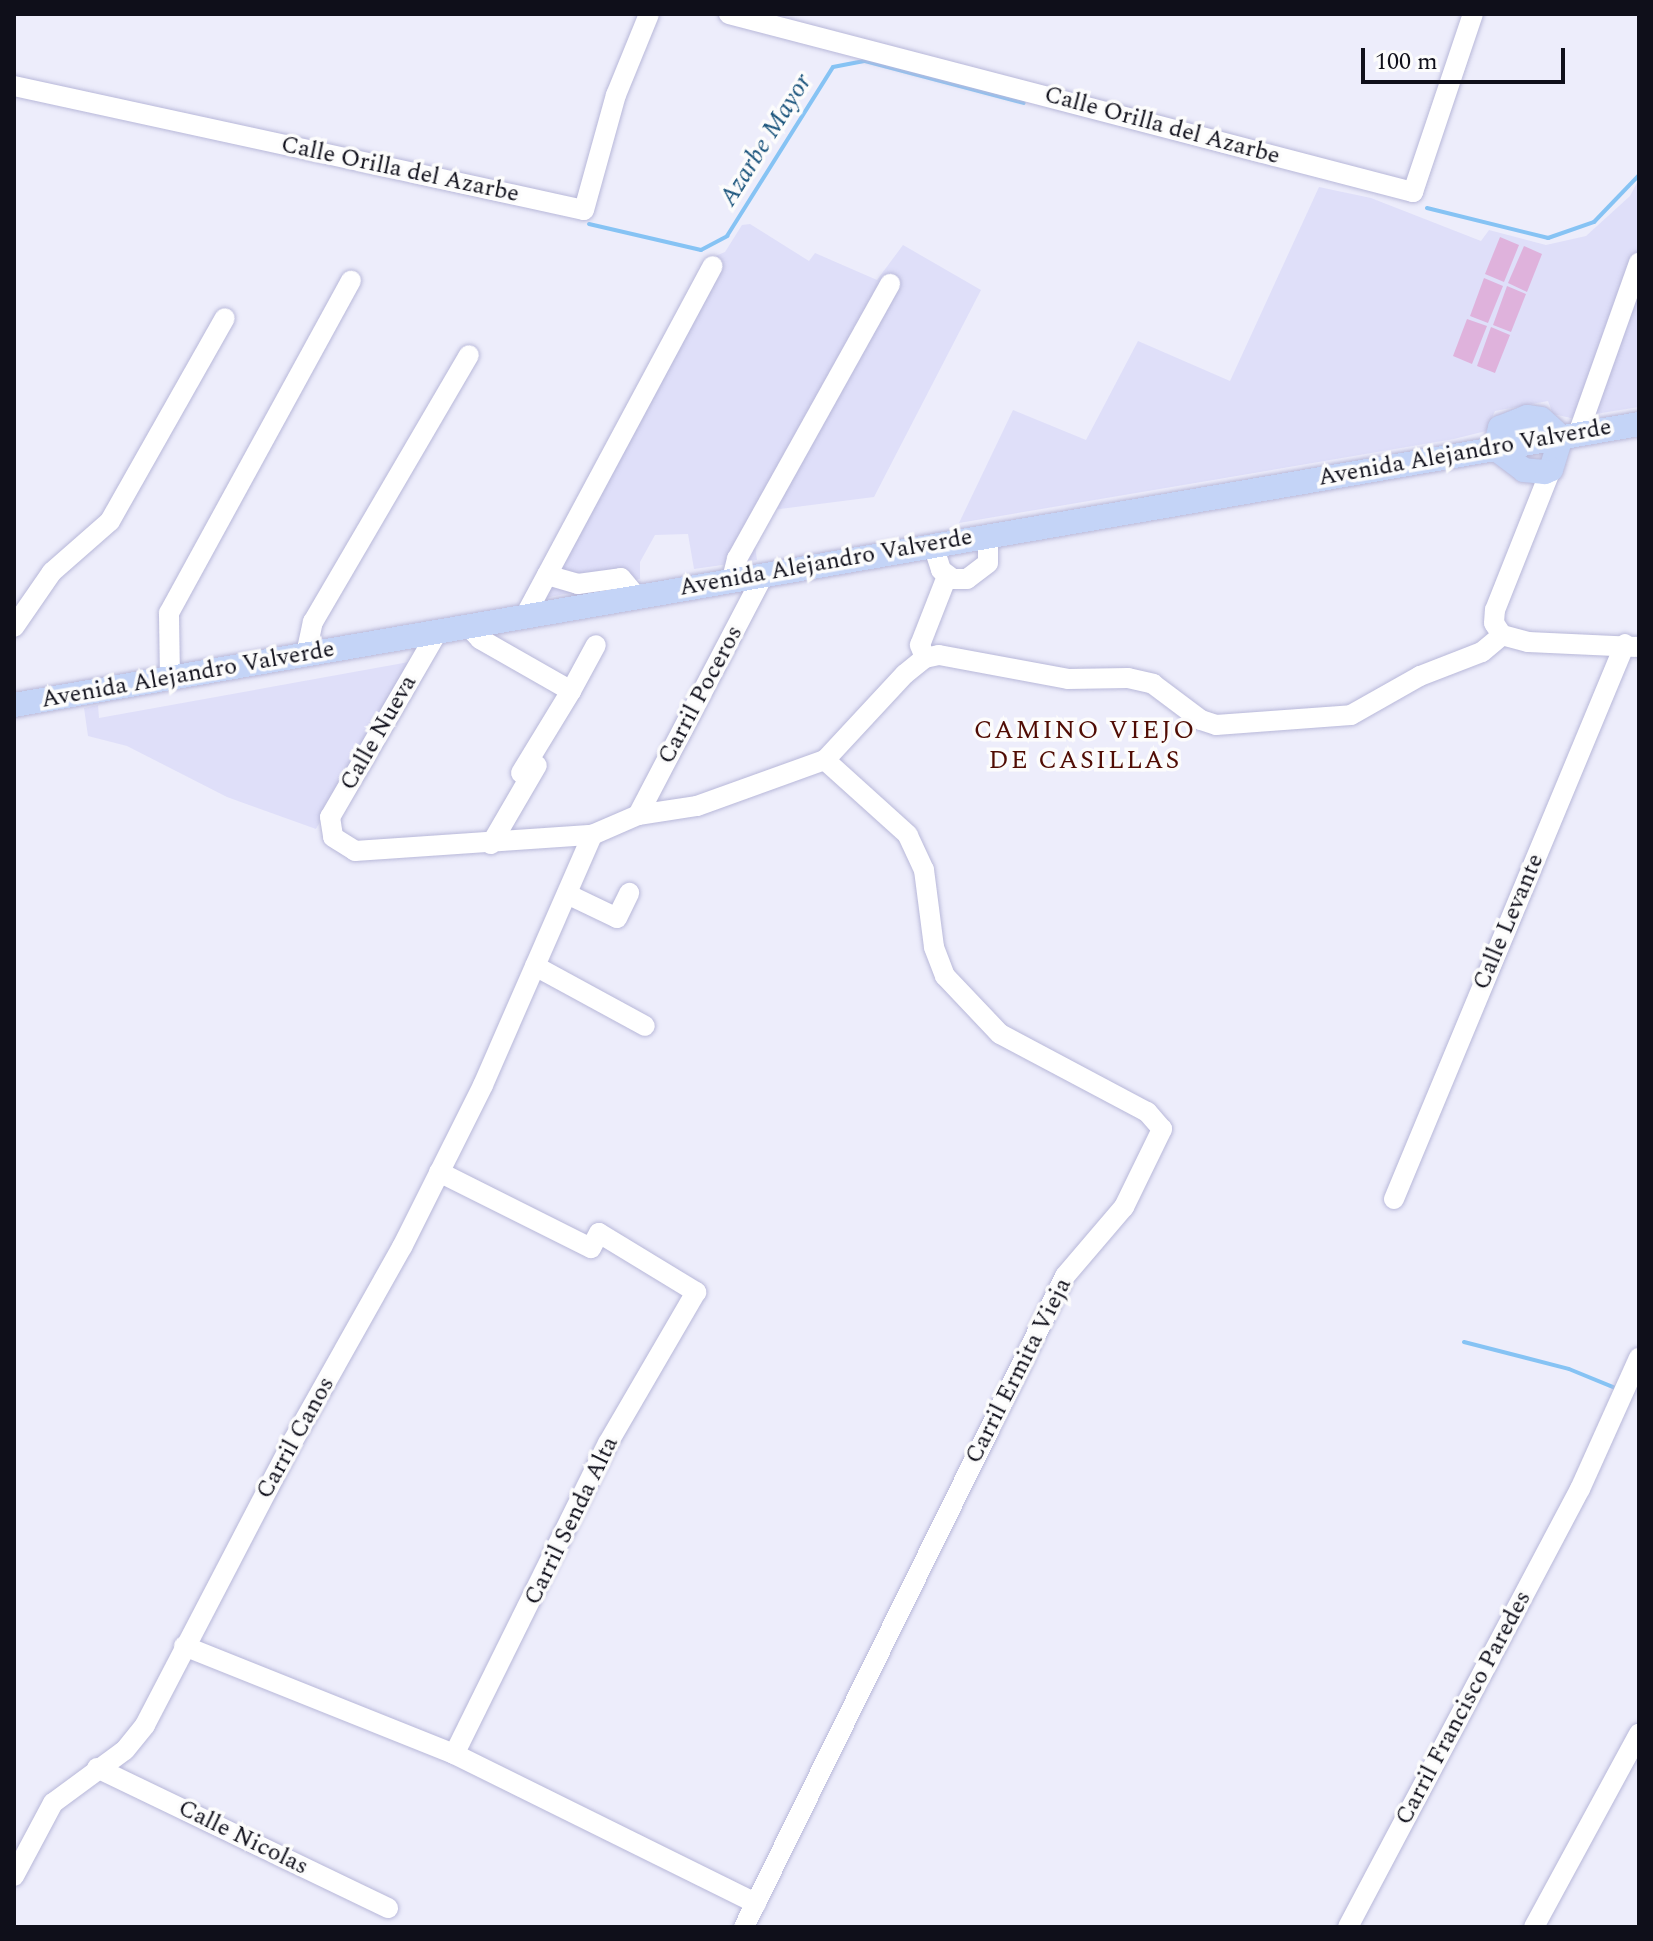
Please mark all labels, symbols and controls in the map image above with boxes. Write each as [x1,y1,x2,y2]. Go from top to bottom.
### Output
scale bar [1365,32,1569,82]
text: 100 m [1375,44,1438,80]
water label: Azarbe Mayor [713,68,819,212]
street label: Calle Orilla del Azarbe [1041,81,1283,171]
street label: Calle Orilla del Azarbe [278,131,522,209]
street label: Avenida Alejandro Valverde [1316,413,1614,493]
street label: Avenida Alejandro Valverde [677,523,975,603]
street label: Carril Poceros [652,621,750,769]
street label: Avenida Alejandro Valverde [39,635,337,715]
street label: Calle Nueva [334,670,424,796]
district label: CAMINO VIEJO DE CASILLAS [974,715,1196,776]
street label: Calle Levante [1467,850,1551,994]
street label: Carril Ermita Vieja [960,1273,1078,1469]
street label: Carril Canos [251,1372,341,1504]
street label: Carril Senda Alta [519,1432,625,1610]
street label: Carril Francisco Paredes [1390,1586,1538,1830]
street label: Calle Nicolas [173,1794,313,1882]

